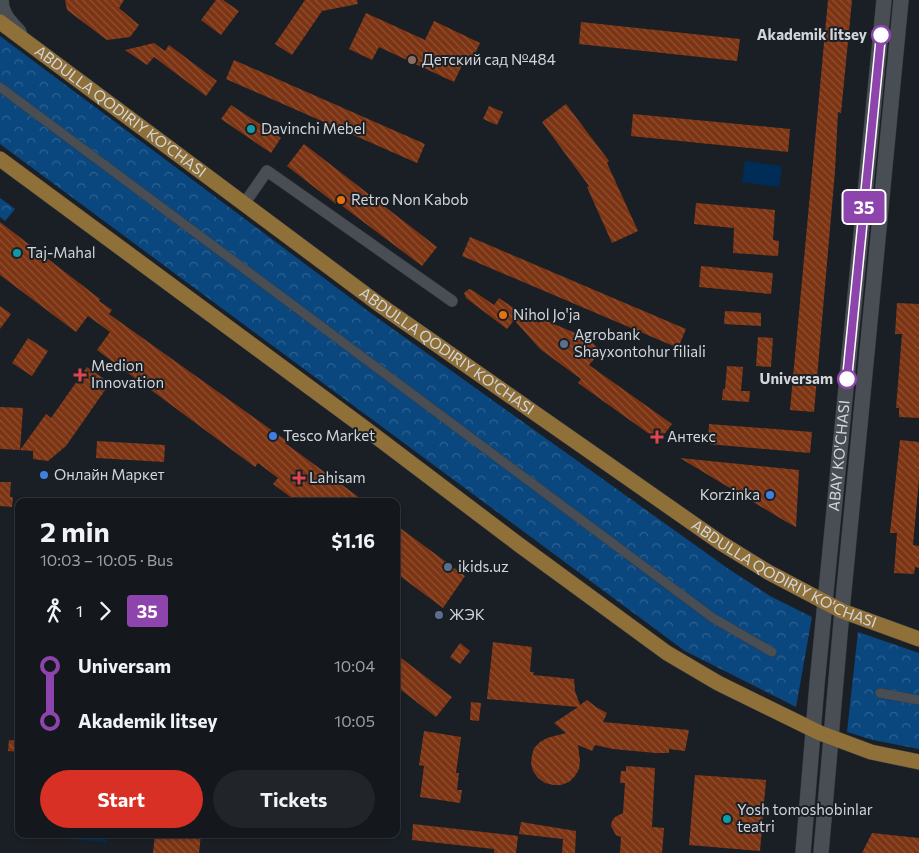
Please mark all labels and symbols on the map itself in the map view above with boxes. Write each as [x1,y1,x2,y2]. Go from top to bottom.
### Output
place label: Akademik litsey [757,25,868,43]
marker: Akademik litsey [871,25,891,45]
street label: ABDULLA QODIRIY KO'CHASI [32,41,210,180]
place label: Детский сад №484 [422,50,556,68]
marker: Детский сад №484 [406,54,418,66]
place label: Davinchi Mebel [261,119,365,137]
marker: Davinchi Mebel [245,123,257,135]
place label: Retro Non Kabob [351,190,469,208]
line badge: 35 [842,191,886,223]
marker: Retro Non Kabob [335,194,347,206]
place label: Taj-Mahal [27,243,96,261]
marker: Taj-Mahal [11,247,23,259]
street label: ABDULLA QODIRIY KO'CHASI [357,283,538,418]
place label: Nihol Jo'ja [513,305,580,323]
marker: Nihol Jo'ja [497,309,509,321]
place label: Agrobank Shayxontohur filiali [574,325,706,360]
marker: Agrobank Shayxontohur filiali [558,338,570,350]
place label: Medion Innovation [91,356,164,391]
marker: Medion Innovation [73,368,87,382]
place label: Universam [760,369,833,387]
marker: Universam [837,369,857,389]
street label: ABAY KO'CHASI [824,399,853,512]
place label: Tesco Market [283,426,375,444]
place label: Антекс [667,427,716,445]
marker: Tesco Market [267,430,279,442]
marker: Антекс [651,431,663,443]
place label: Онлайн Маркет [54,465,165,483]
place label: Lahisam [309,468,366,486]
marker: Онлайн Маркет [38,469,50,481]
marker: Lahisam [293,472,305,484]
place label: Korzinka [700,485,760,503]
marker: Korzinka [764,489,776,501]
street label: ABDULLA QODIRIY KO'CHASI [688,515,879,631]
place label: ikids.uz [458,557,509,575]
marker: ikids.uz [442,561,454,573]
place label: ЖЭК [449,605,485,623]
marker: ЖЭК [433,609,445,621]
place label: Yosh tomoshobinlar teatri [737,800,873,835]
marker: Yosh tomoshobinlar teatri [721,813,733,825]

